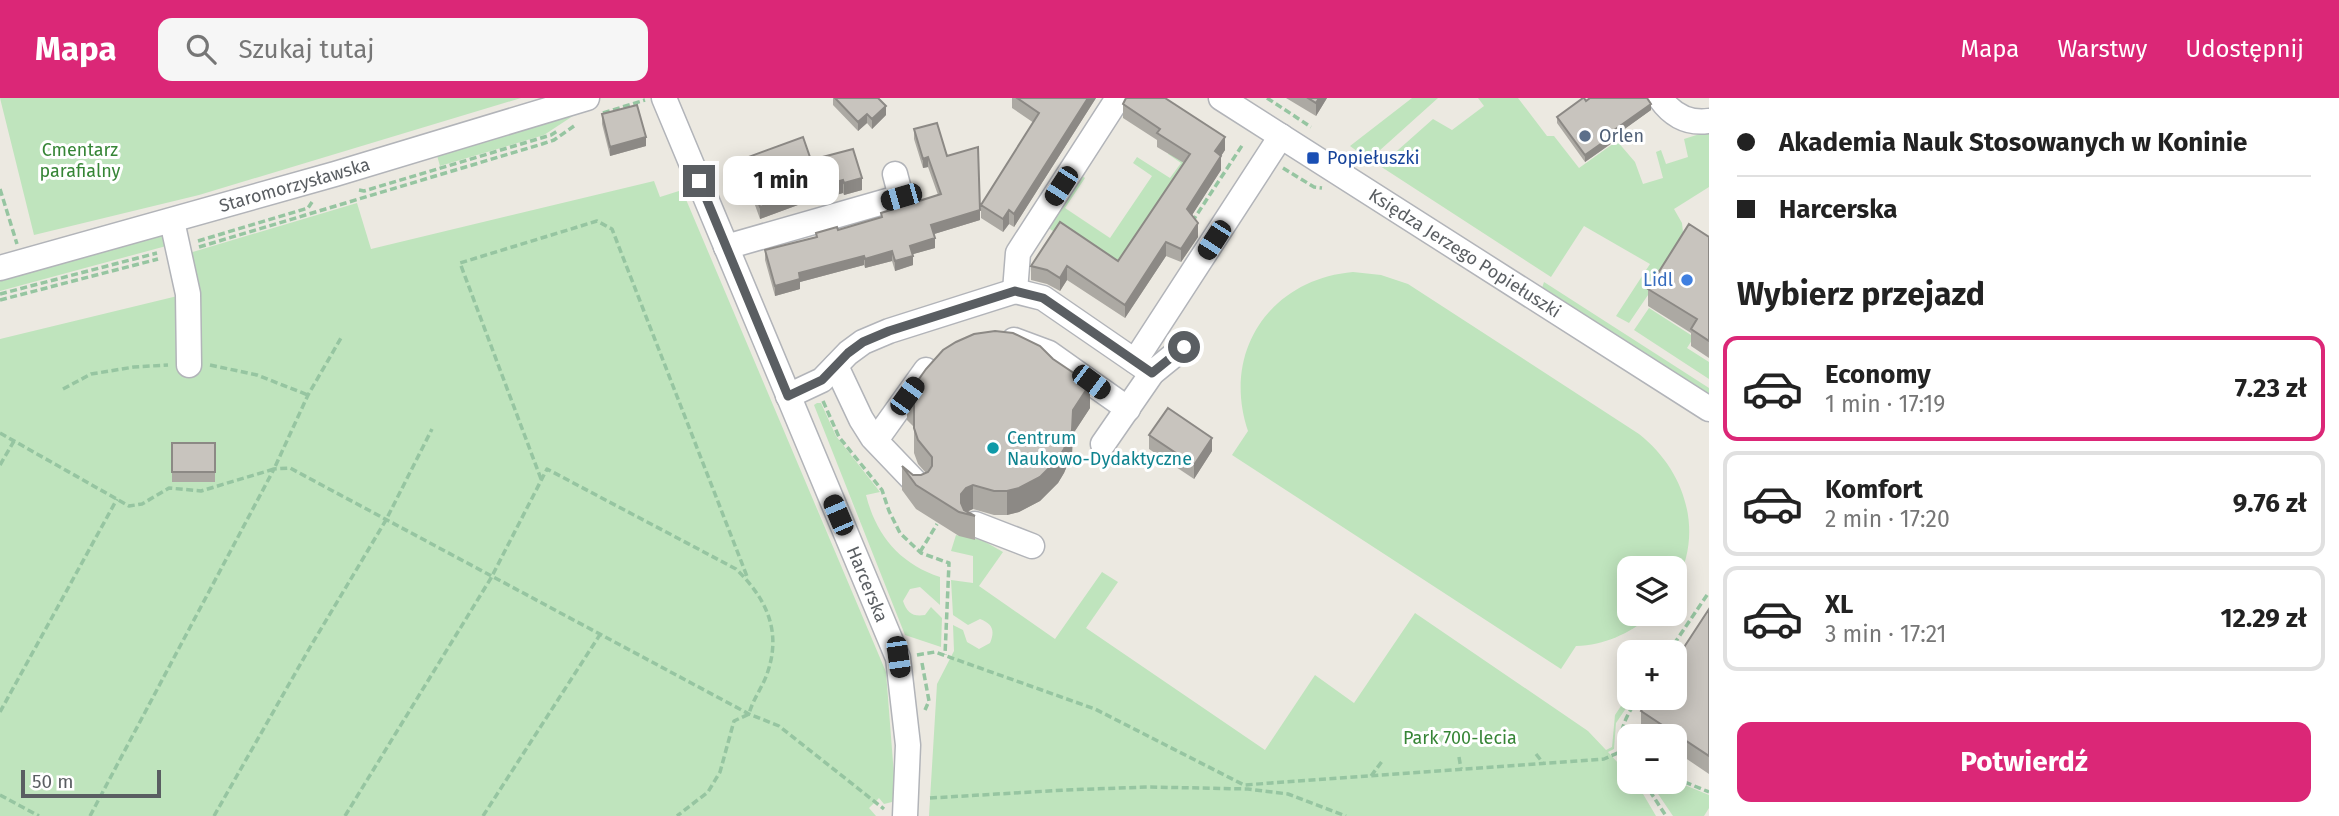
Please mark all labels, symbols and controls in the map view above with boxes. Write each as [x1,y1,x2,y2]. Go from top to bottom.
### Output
search box [158,18,648,81]
text: Mapa [35,29,116,69]
icon: search [182,30,220,68]
text: Szukaj tutaj [238,34,375,65]
text: Mapa [1961,35,2019,63]
text: Warstwy [2057,35,2147,63]
text: Udostępnij [2185,35,2304,63]
place label: Orlen [1599,125,1644,147]
text: Akademia Nauk Stosowanych w Koninie [1779,127,2247,158]
marker: Orlen [1577,128,1593,144]
park label: Cmentarz parafialny [40,139,121,182]
place label: Popiełuszki [1327,147,1420,169]
marker: Popiełuszki [1305,150,1321,166]
street label: Staromorzysławska [217,153,373,217]
callout: 1 min [724,156,839,206]
car [1041,163,1082,209]
route end [683,165,715,197]
text: 1 min [753,166,809,194]
car [878,181,925,213]
street label: Księdza Jerzego Popiełuszki [1365,184,1565,323]
text: Harcerska [1779,194,1897,225]
car [1194,217,1235,263]
place label: Lidl [1643,269,1673,291]
marker: Lidl [1679,272,1695,288]
text: Wybierz przejazd [1737,275,1985,313]
route start [1168,331,1200,363]
icon: car [1741,357,1804,420]
text: Economy [1825,359,1931,390]
car [1068,361,1115,403]
car [887,373,928,419]
text: 7.23 zł [2235,373,2307,404]
text: 1 min · 17:19 [1825,390,1945,418]
place label: Centrum Naukowo-Dydaktyczne [1007,427,1192,470]
marker: Centrum Naukowo-Dydaktyczne [985,440,1001,456]
icon: car [1741,472,1804,535]
text: Komfort [1825,474,1923,505]
text: 9.76 zł [2233,488,2307,519]
car [821,492,856,538]
text: 2 min · 17:20 [1825,505,1950,533]
street label: Harcerska [842,543,893,626]
map controls [1617,556,1687,794]
button: layers [1617,556,1687,626]
icon: car [1741,587,1804,650]
text: XL [1825,589,1853,620]
text: 12.29 zł [2220,603,2307,634]
text: 3 min · 17:21 [1825,620,1946,648]
car [885,635,912,679]
button: + [1617,640,1687,710]
button: Potwierdź [1737,722,2311,802]
button: − [1617,724,1687,794]
park label: Park 700-lecia [1403,727,1517,749]
scale bar [21,767,161,799]
text: 50 m [32,770,73,793]

